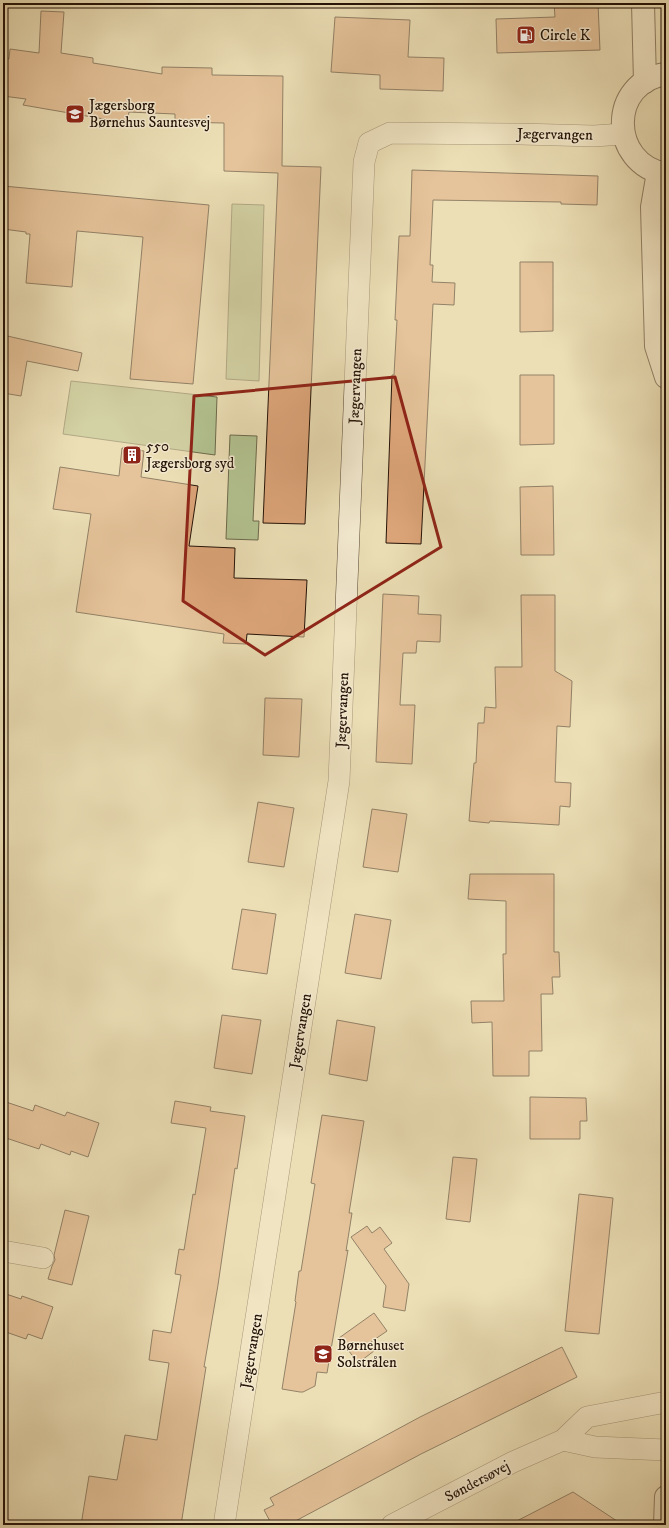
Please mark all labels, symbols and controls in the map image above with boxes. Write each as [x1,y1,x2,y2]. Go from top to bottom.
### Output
fuel station icon: Circle K [515,24,537,46]
place label: Circle K [540,26,591,45]
place label: Jægersborg Børnehus Sauntesvej [87,96,210,132]
school or university icon: Jægersborg Børnehus Sauntesvej [64,103,86,125]
street label: Jægervangen [515,124,593,145]
street label: Jægervangen [345,348,366,426]
place label: 550 Jægersborg syd [144,437,235,473]
building icon: 550 Jægersborg syd [121,444,143,466]
street label: Jægervangen [332,672,353,750]
street label: Jægervangen [285,992,316,1072]
street label: Jægervangen [236,1312,267,1392]
place label: Børnehuset Solstrålen [337,1336,405,1372]
school or university icon: Børnehuset Solstrålen [312,1343,334,1365]
street label: Søndersøvej [441,1456,513,1506]

